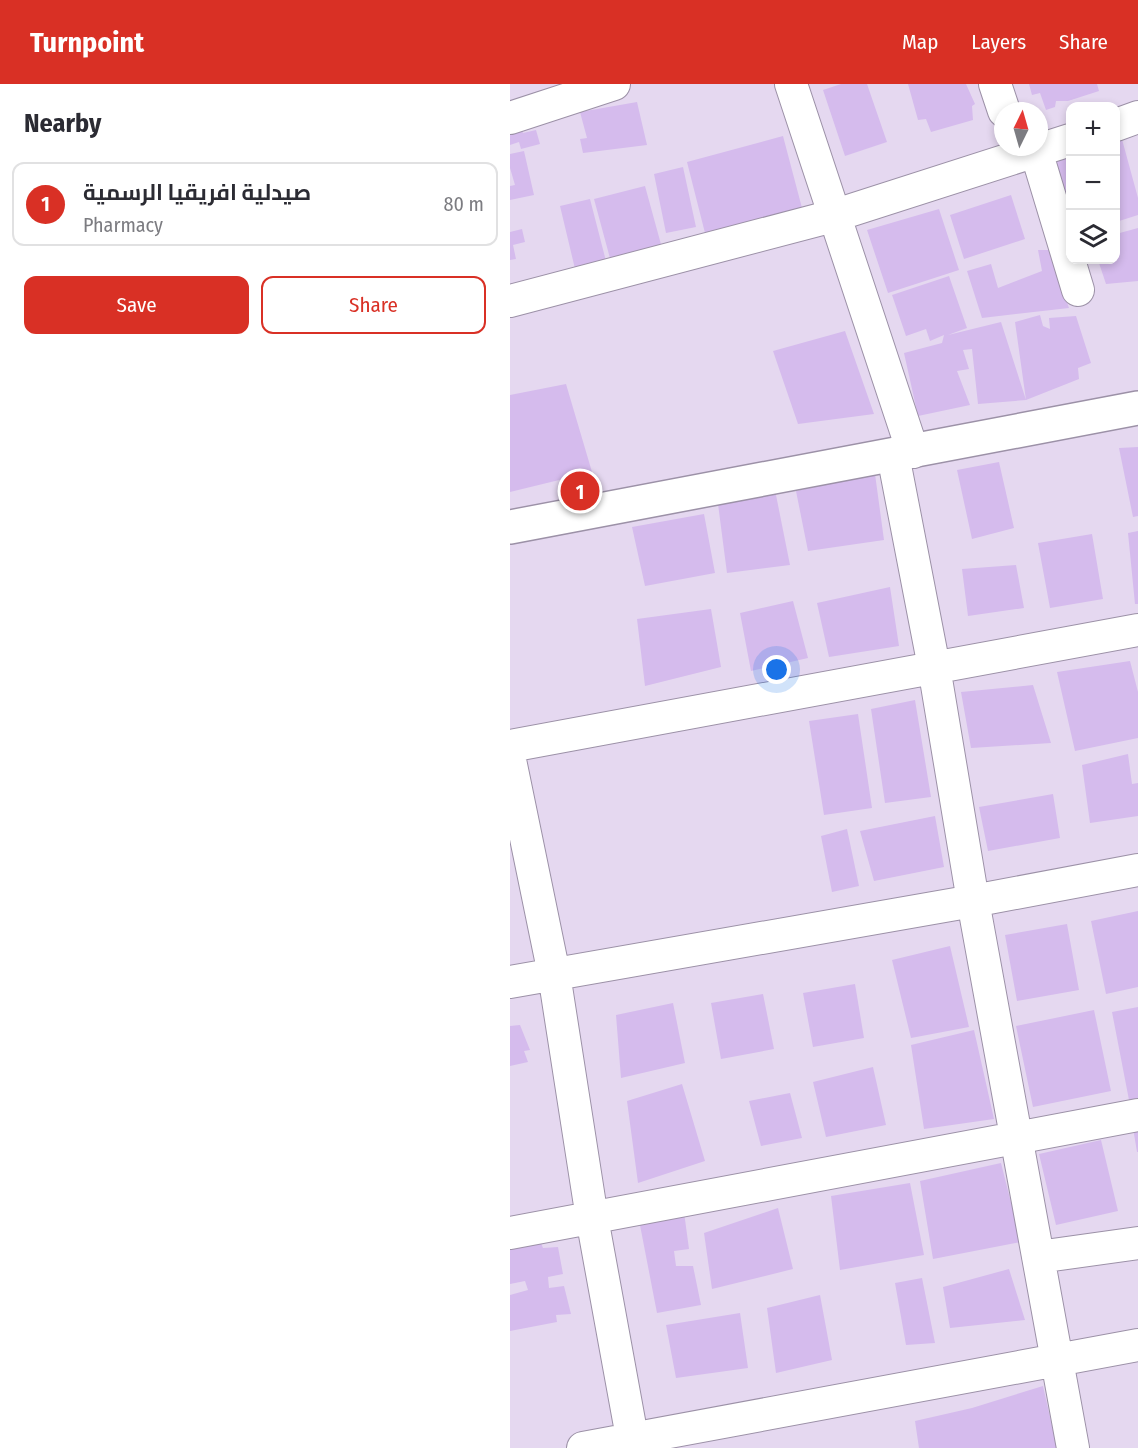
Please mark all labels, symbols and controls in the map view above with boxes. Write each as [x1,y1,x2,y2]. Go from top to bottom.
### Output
text: Turnpoint [30,26,144,59]
text: Map [902,29,938,55]
text: Layers [971,29,1026,55]
text: Share [1059,29,1108,55]
north arrow [994,102,1048,156]
map controls [1066,102,1120,264]
button: + [1066,102,1120,156]
text: Nearby [24,108,101,139]
button: − [1066,156,1120,210]
text: صيدلية افريقيا الرسمية [83,179,311,206]
text: 1 [41,192,50,216]
text: 80 m [444,192,484,216]
button: layers [1066,210,1120,264]
text: Pharmacy [83,213,163,237]
button: Save [24,276,249,334]
button: Share [261,276,486,334]
pin: 1 [560,468,600,514]
your location [762,655,791,684]

